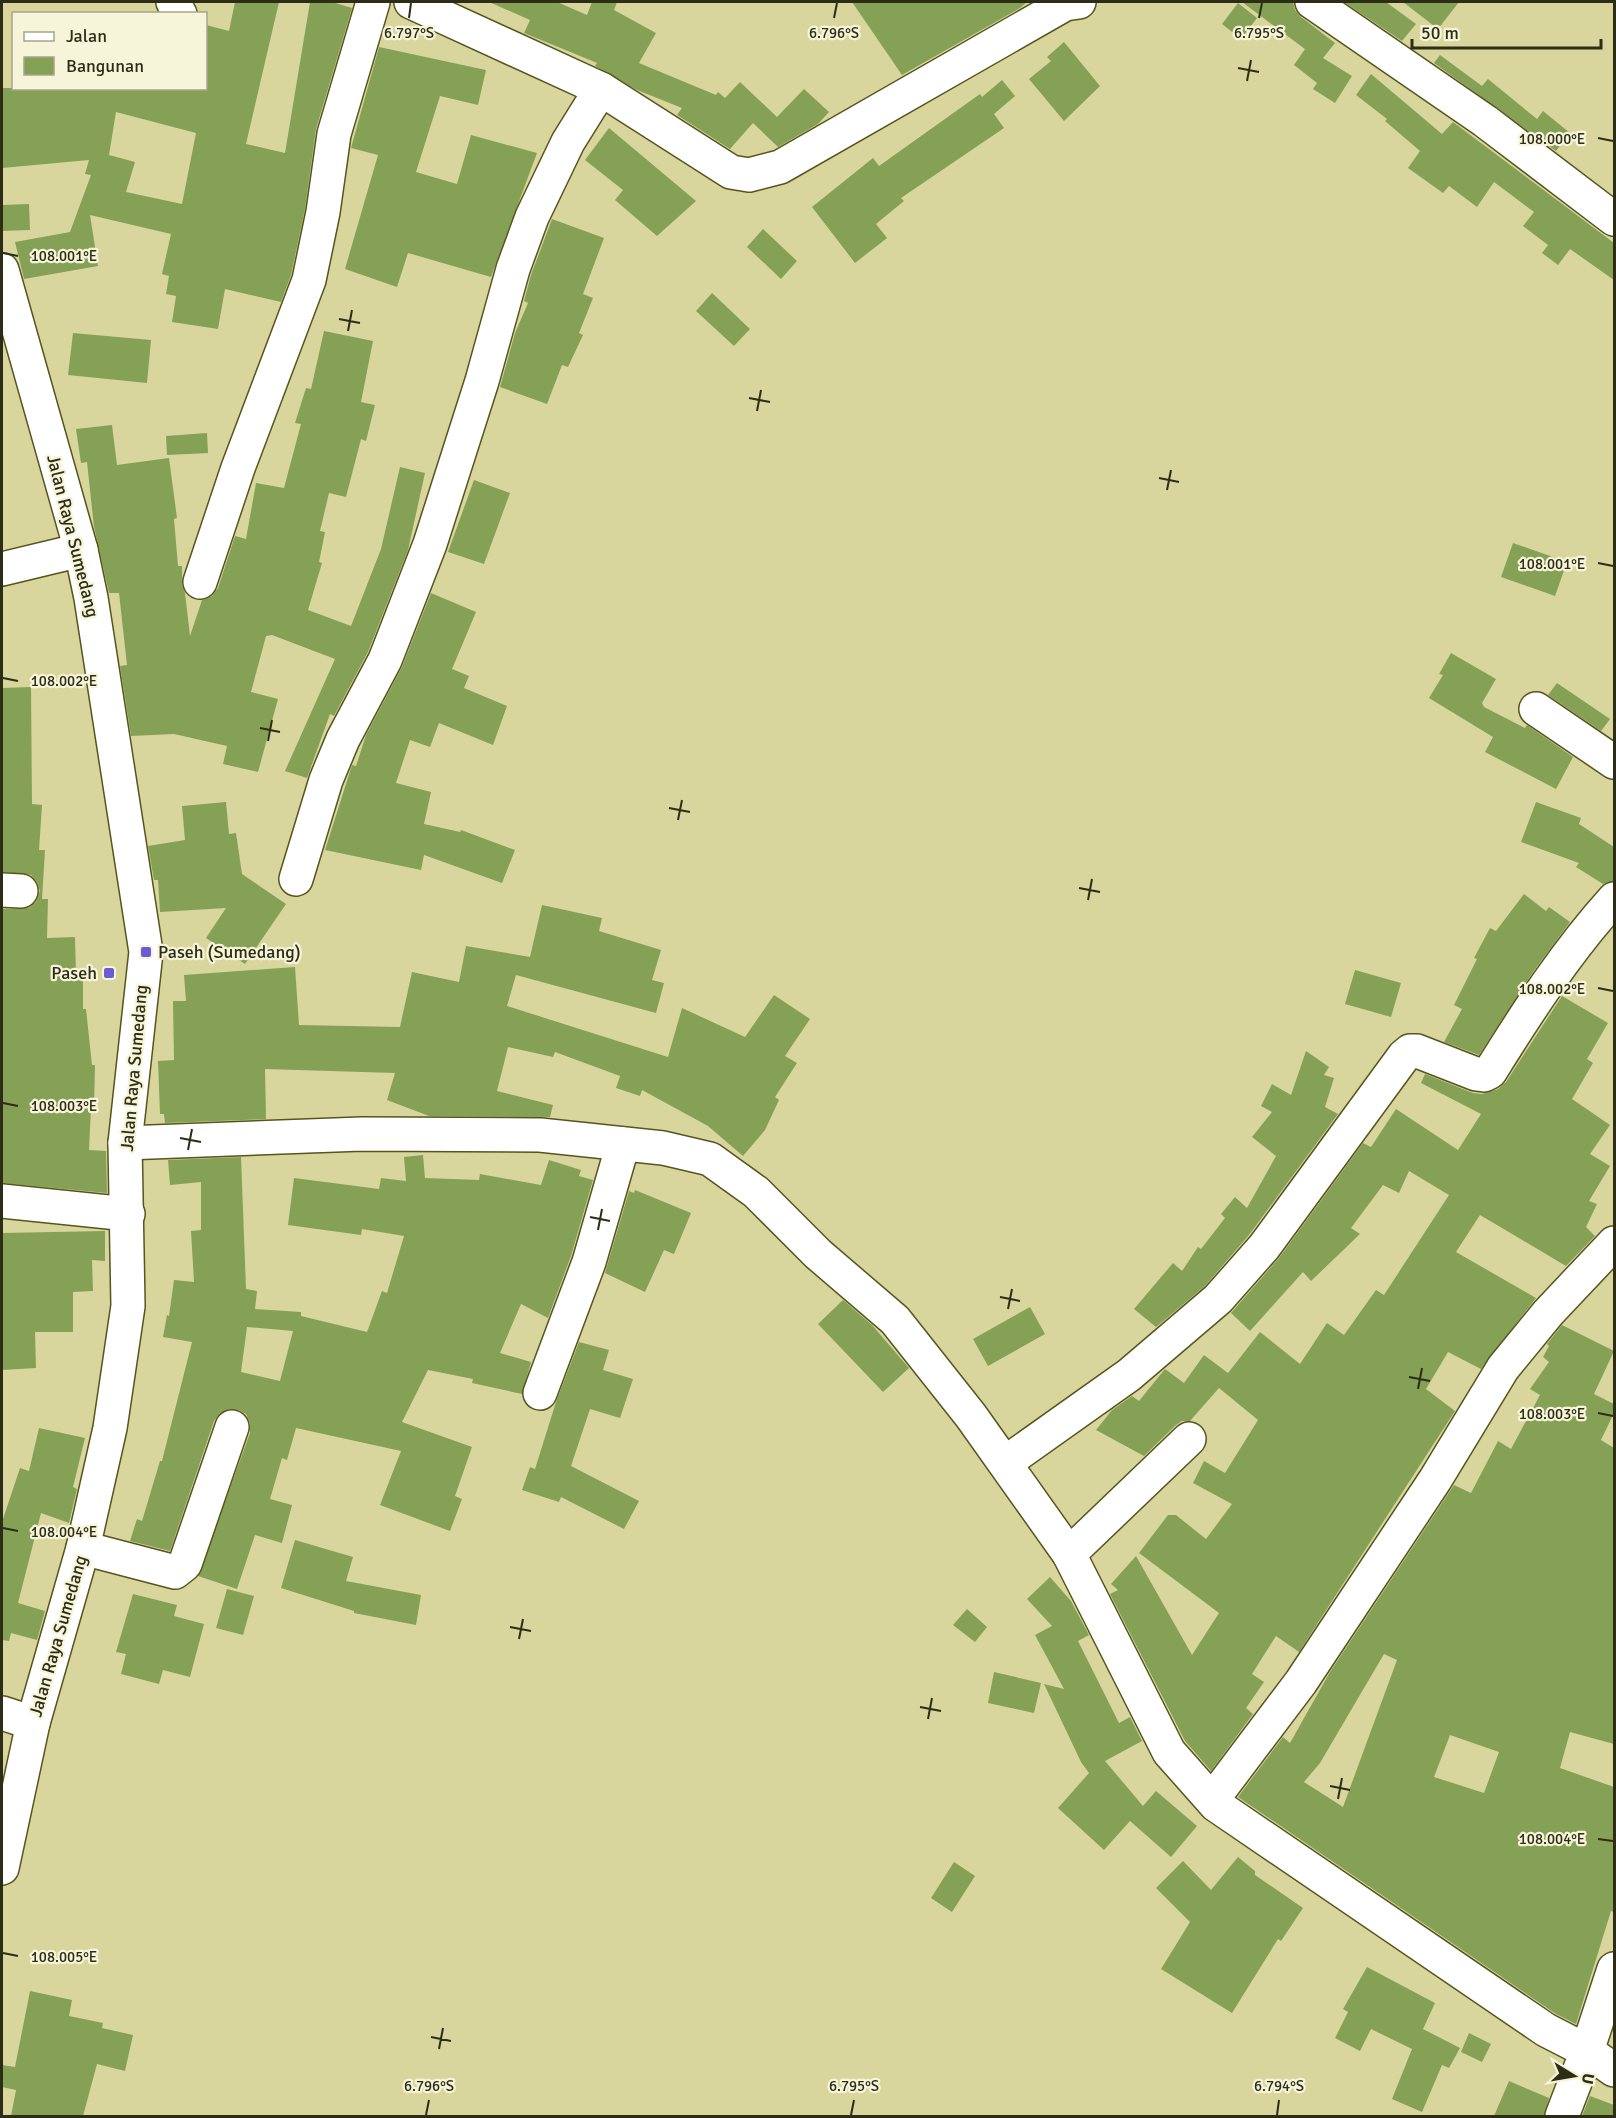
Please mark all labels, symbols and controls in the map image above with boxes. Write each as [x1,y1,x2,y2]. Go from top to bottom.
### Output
legend [12,12,207,90]
scale bar [1412,12,1601,50]
text: 50 m [1421,22,1459,44]
text: 6.797°S [384,24,434,42]
text: 6.796°S [809,24,859,42]
text: 6.795°S [1234,24,1284,42]
text: Jalan [66,25,107,47]
text: Bangunan [66,55,144,77]
text: 108.000°E [1519,130,1585,148]
text: 108.001°E [31,247,97,265]
street label: Jalan Raya Sumedang [42,452,104,620]
text: 108.001°E [1519,555,1585,573]
text: 108.002°E [31,672,97,690]
place label: Paseh (Sumedang) [158,941,301,963]
marker: Paseh (Sumedang) [139,945,153,959]
place label: Paseh [51,962,97,984]
marker: Paseh [102,966,116,980]
text: 108.002°E [1519,980,1585,998]
street label: Jalan Raya Sumedang [116,984,152,1152]
text: 108.003°E [31,1097,97,1115]
text: 108.003°E [1519,1405,1585,1423]
text: 108.004°E [31,1523,97,1541]
street label: Jalan Raya Sumedang [24,1553,92,1719]
text: 108.004°E [1519,1830,1585,1848]
text: 108.005°E [31,1948,97,1966]
north arrow [1544,2046,1604,2106]
text: U [1577,2071,1599,2086]
text: 6.796°S [404,2077,454,2095]
text: 6.795°S [829,2077,879,2095]
text: 6.794°S [1254,2077,1304,2095]

